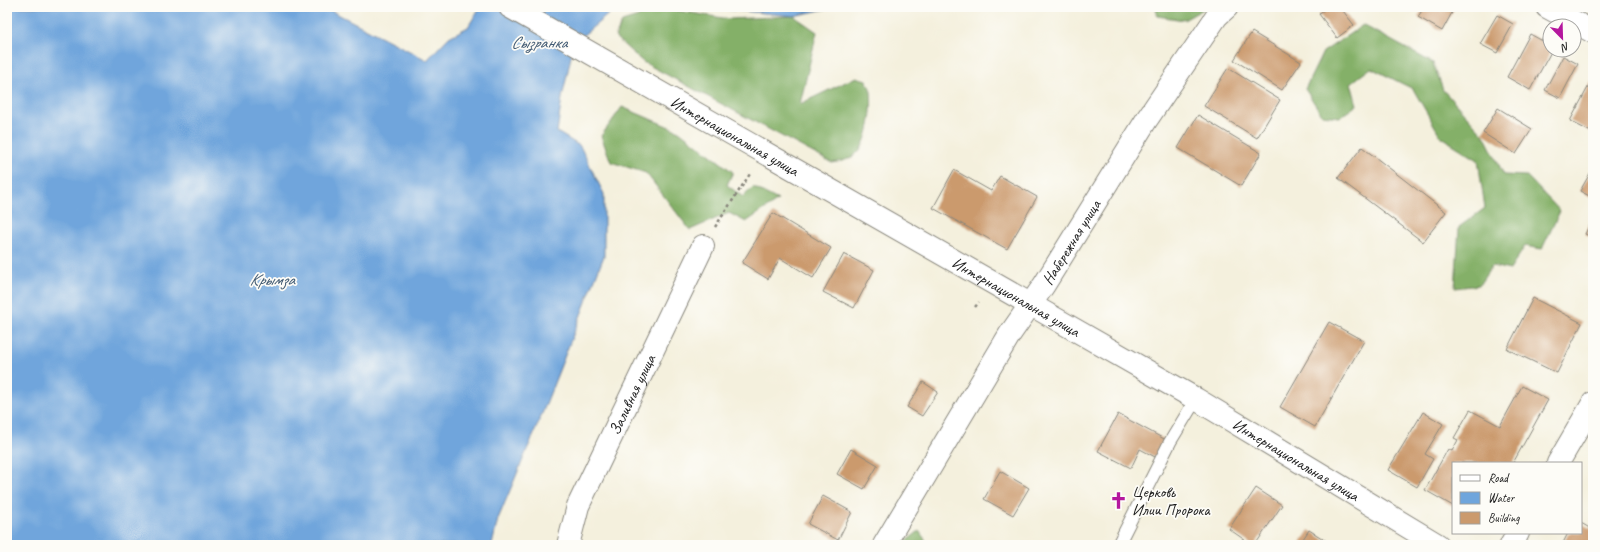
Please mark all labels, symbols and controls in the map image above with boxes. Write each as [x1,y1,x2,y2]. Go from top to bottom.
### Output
north arrow [1542,18,1582,58]
water label: Сызранка [511,32,569,54]
text: N [1558,39,1572,56]
street label: Интернациональная улица [667,92,803,181]
street label: Набережная улица [1038,195,1106,289]
street label: Интернациональная улица [948,253,1084,342]
water label: Крымза [250,269,296,290]
street label: Заливная улица [605,351,661,438]
street label: Интернациональная улица [1229,414,1363,507]
legend [1452,462,1582,534]
text: Road [1488,470,1510,486]
place label: Церковь Илии Пророка [1132,482,1211,520]
church icon: Церковь Илии Пророка [1109,490,1129,510]
text: Water [1488,490,1516,506]
text: Building [1488,510,1520,526]

